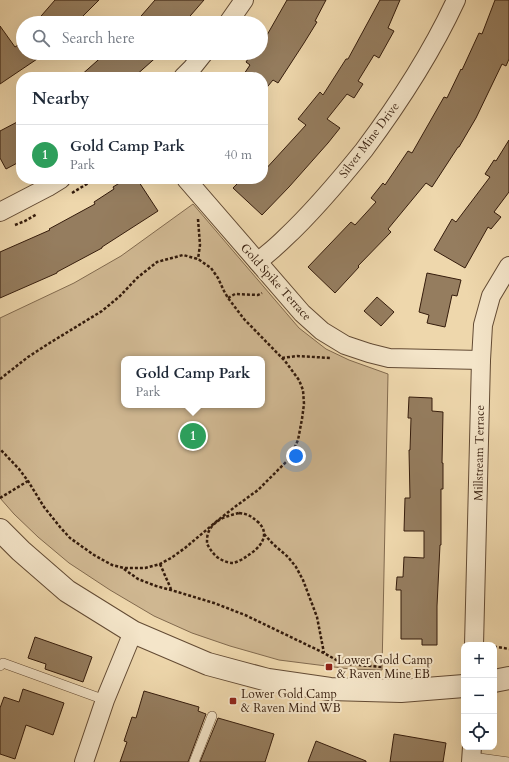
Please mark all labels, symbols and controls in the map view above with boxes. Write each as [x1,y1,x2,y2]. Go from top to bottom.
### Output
search box [16,16,268,60]
icon: search [30,27,52,49]
text: Search here [62,28,135,48]
text: Nearby [32,87,89,110]
street label: Silver Mine Drive [335,99,403,181]
text: Gold Camp Park [70,136,185,156]
text: 1 [42,146,48,164]
text: 40 m [224,146,252,164]
text: Park [70,156,95,174]
street label: Gold Spike Terrace [237,240,315,324]
popup [121,356,265,408]
text: Gold Camp Park [136,363,250,383]
text: Park [136,383,161,401]
street label: Millstream Terrace [470,405,488,501]
pin: 1 [180,421,206,451]
your location [286,446,306,466]
map controls [461,642,497,750]
button: + [461,642,497,678]
place label: Lower Gold Camp & Raven Mine EB [337,652,433,682]
marker: Lower Gold Camp & Raven Mine EB [324,662,334,672]
button: − [461,678,497,714]
place label: Lower Gold Camp & Raven Mind WB [241,686,341,716]
marker: Lower Gold Camp & Raven Mind WB [228,696,238,706]
button: locate [461,714,497,750]

